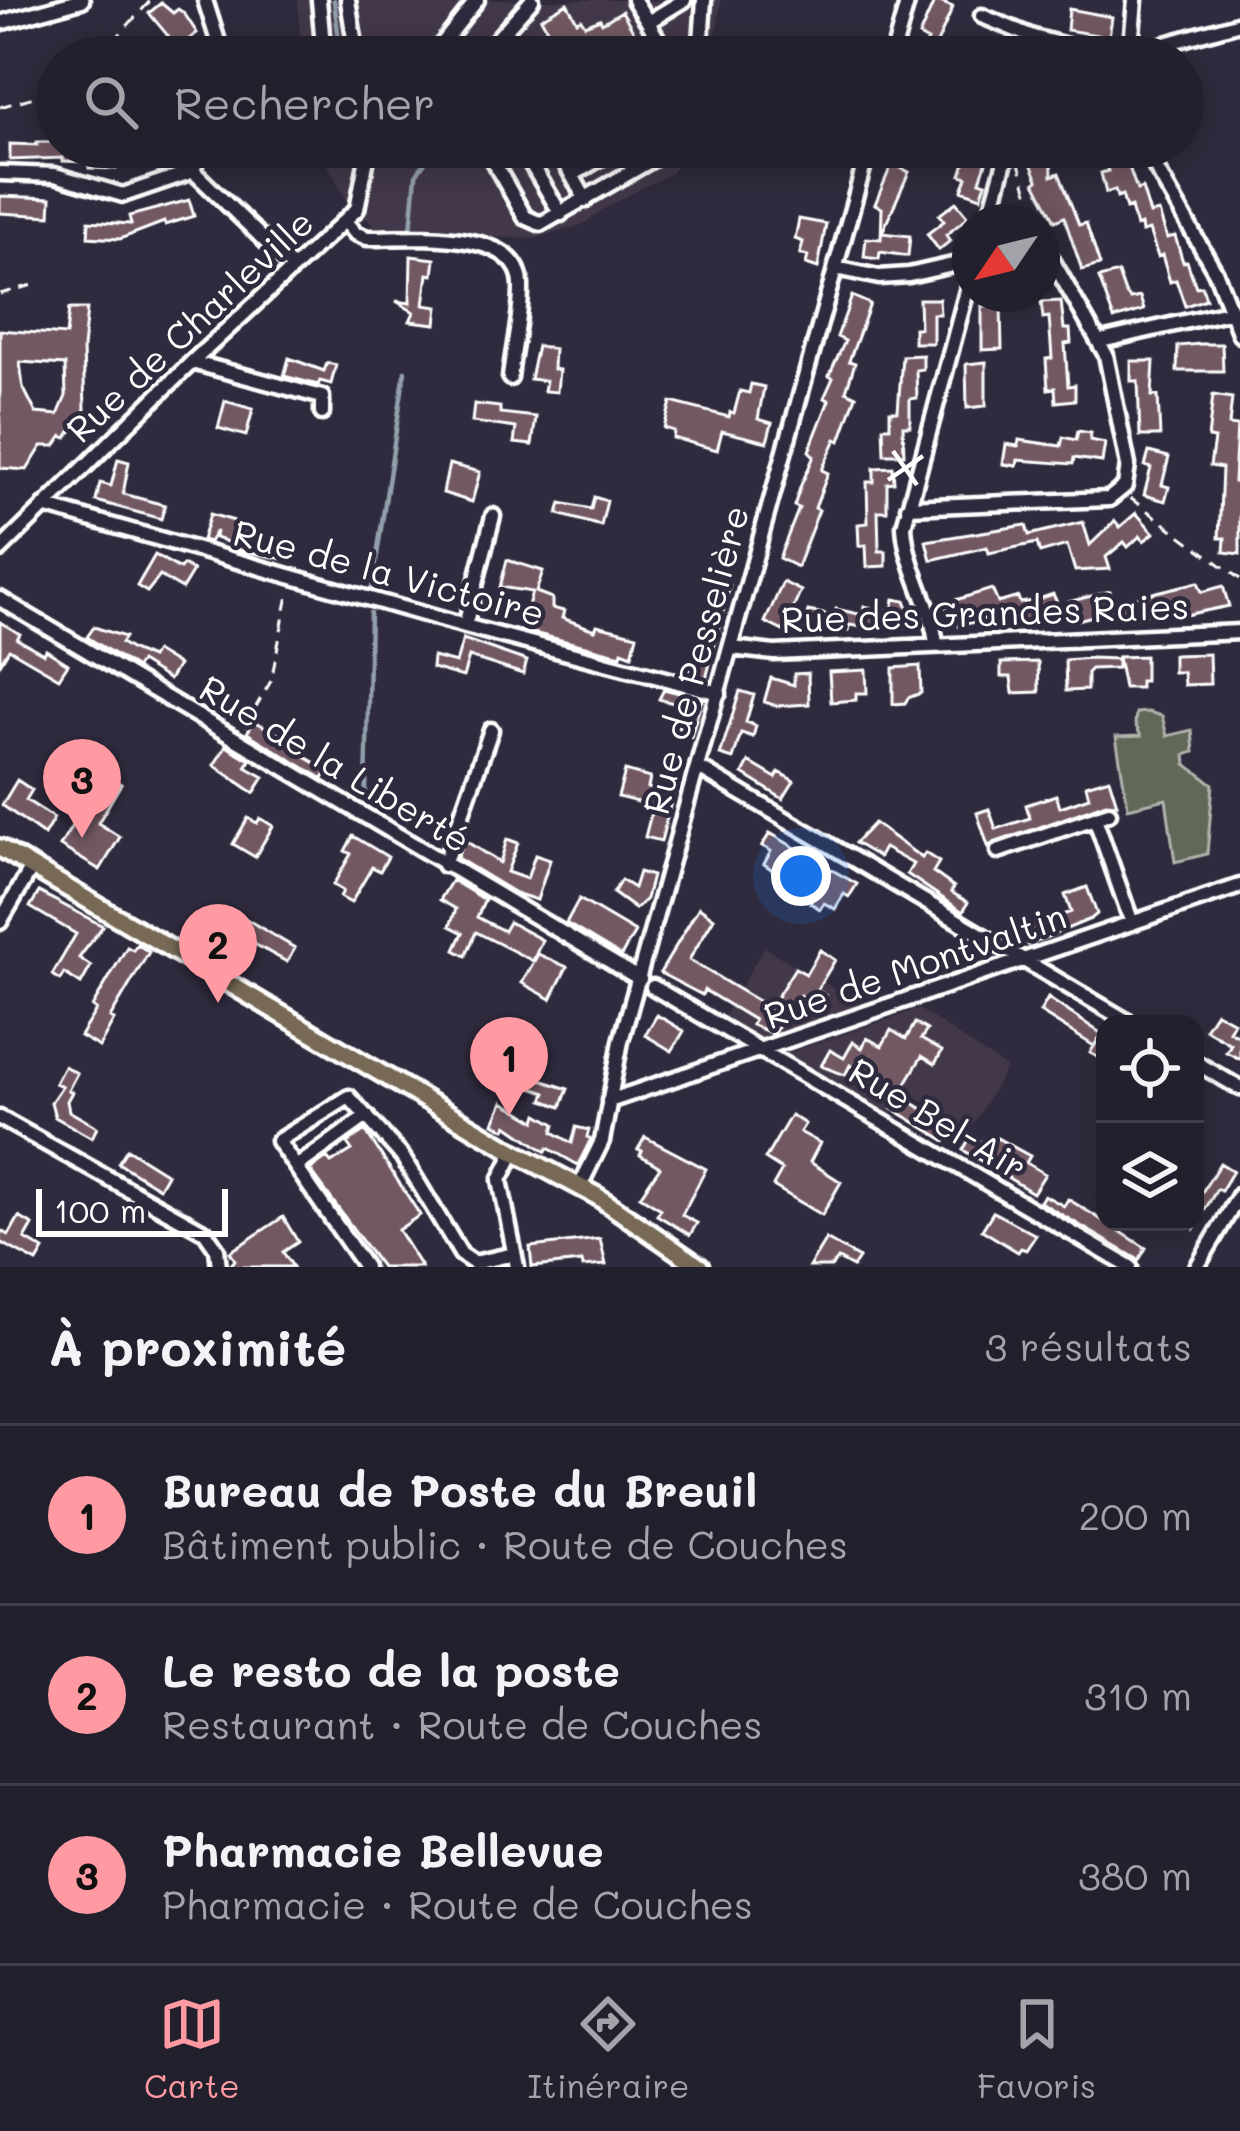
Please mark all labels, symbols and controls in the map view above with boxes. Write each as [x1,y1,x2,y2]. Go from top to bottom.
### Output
search box [36,36,1204,168]
icon: search [78,69,144,135]
text: Rechercher [174,73,435,131]
street label: Rue de Charleville [55,198,323,452]
north arrow [952,204,1060,312]
street label: Rue de Pesselière [631,500,758,819]
street label: Rue de la Victoire [229,507,550,636]
street label: Rue des Grandes Raies [780,581,1190,642]
street label: Rue de la Liberté [192,663,480,862]
pin: 3 [43,739,121,838]
your location [771,846,831,906]
street label: Rue de Montvaltin [757,891,1072,1038]
pin: 2 [179,904,257,1003]
map controls [1096,1015,1204,1231]
button: locate [1096,1015,1204,1123]
pin: 1 [470,1017,548,1116]
street label: Rue Bel-Air [841,1046,1036,1189]
button: layers [1096,1123,1204,1231]
scale bar [36,1183,228,1236]
text: 100 m [54,1188,146,1231]
text: À proximité [48,1312,346,1379]
text: 3 résultats [985,1320,1192,1371]
text: Bureau de Poste du Breuil [162,1460,757,1518]
text: 1 [78,1489,96,1540]
text: 200 m [1079,1489,1192,1540]
text: Bâtiment public · Route de Couches [162,1518,848,1569]
text: Le resto de la poste [162,1640,620,1698]
text: 2 [76,1669,98,1720]
text: 310 m [1084,1669,1192,1720]
text: Restaurant · Route de Couches [162,1698,762,1749]
text: Pharmacie Bellevue [162,1820,604,1878]
text: 3 [75,1849,99,1900]
text: 380 m [1078,1849,1192,1900]
text: Pharmacie · Route de Couches [162,1878,753,1929]
tab: Carte [144,1991,240,2106]
tab: Itinéraire [527,1991,689,2106]
tab: Favoris [977,1991,1096,2106]

